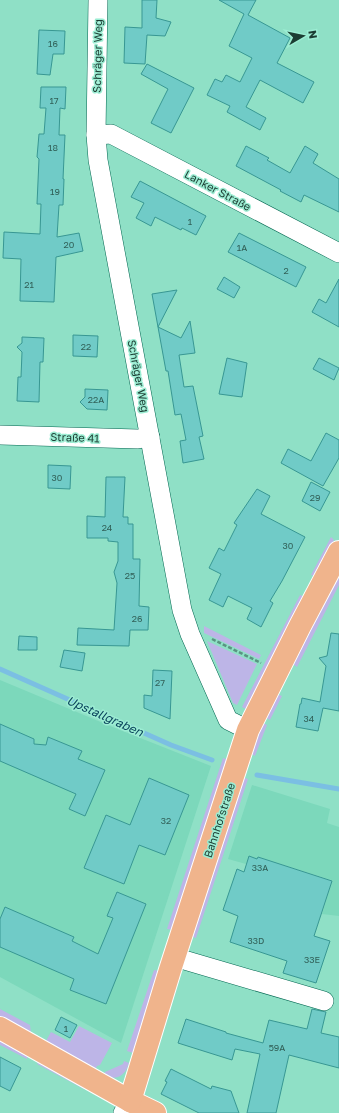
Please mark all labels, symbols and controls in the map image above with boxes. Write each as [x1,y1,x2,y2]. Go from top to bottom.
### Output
north arrow [283,16,323,56]
street label: Schräger Weg [90,19,104,93]
text: N [306,29,320,40]
house number: 16 [48,38,58,49]
house number: 17 [49,95,59,106]
house number: 18 [48,142,58,153]
street label: Lanker Straße [183,167,253,213]
house number: 19 [50,186,60,197]
house number: 1 [188,216,193,227]
house number: 20 [64,239,75,250]
house number: 1A [237,242,247,253]
house number: 2 [283,265,289,276]
house number: 21 [24,279,34,290]
street label: Schräger Weg [126,339,152,413]
house number: 22 [81,341,91,352]
house number: 22A [88,394,104,405]
street label: Straße 41 [50,430,100,444]
house number: 30 [52,472,63,483]
house number: 29 [310,492,320,503]
house number: 24 [102,522,113,533]
house number: 30 [283,540,294,551]
house number: 25 [125,570,135,581]
house number: 26 [132,613,142,624]
house number: 27 [155,677,165,688]
water label: Upstallgraben [64,692,146,740]
house number: 34 [304,713,315,724]
street label: Bahnhofstraße [201,781,237,859]
house number: 32 [161,815,171,826]
house number: 33A [252,862,268,873]
house number: 33D [248,935,264,946]
house number: 33E [304,954,320,965]
house number: 1 [64,1023,69,1034]
house number: 59A [269,1042,285,1053]

